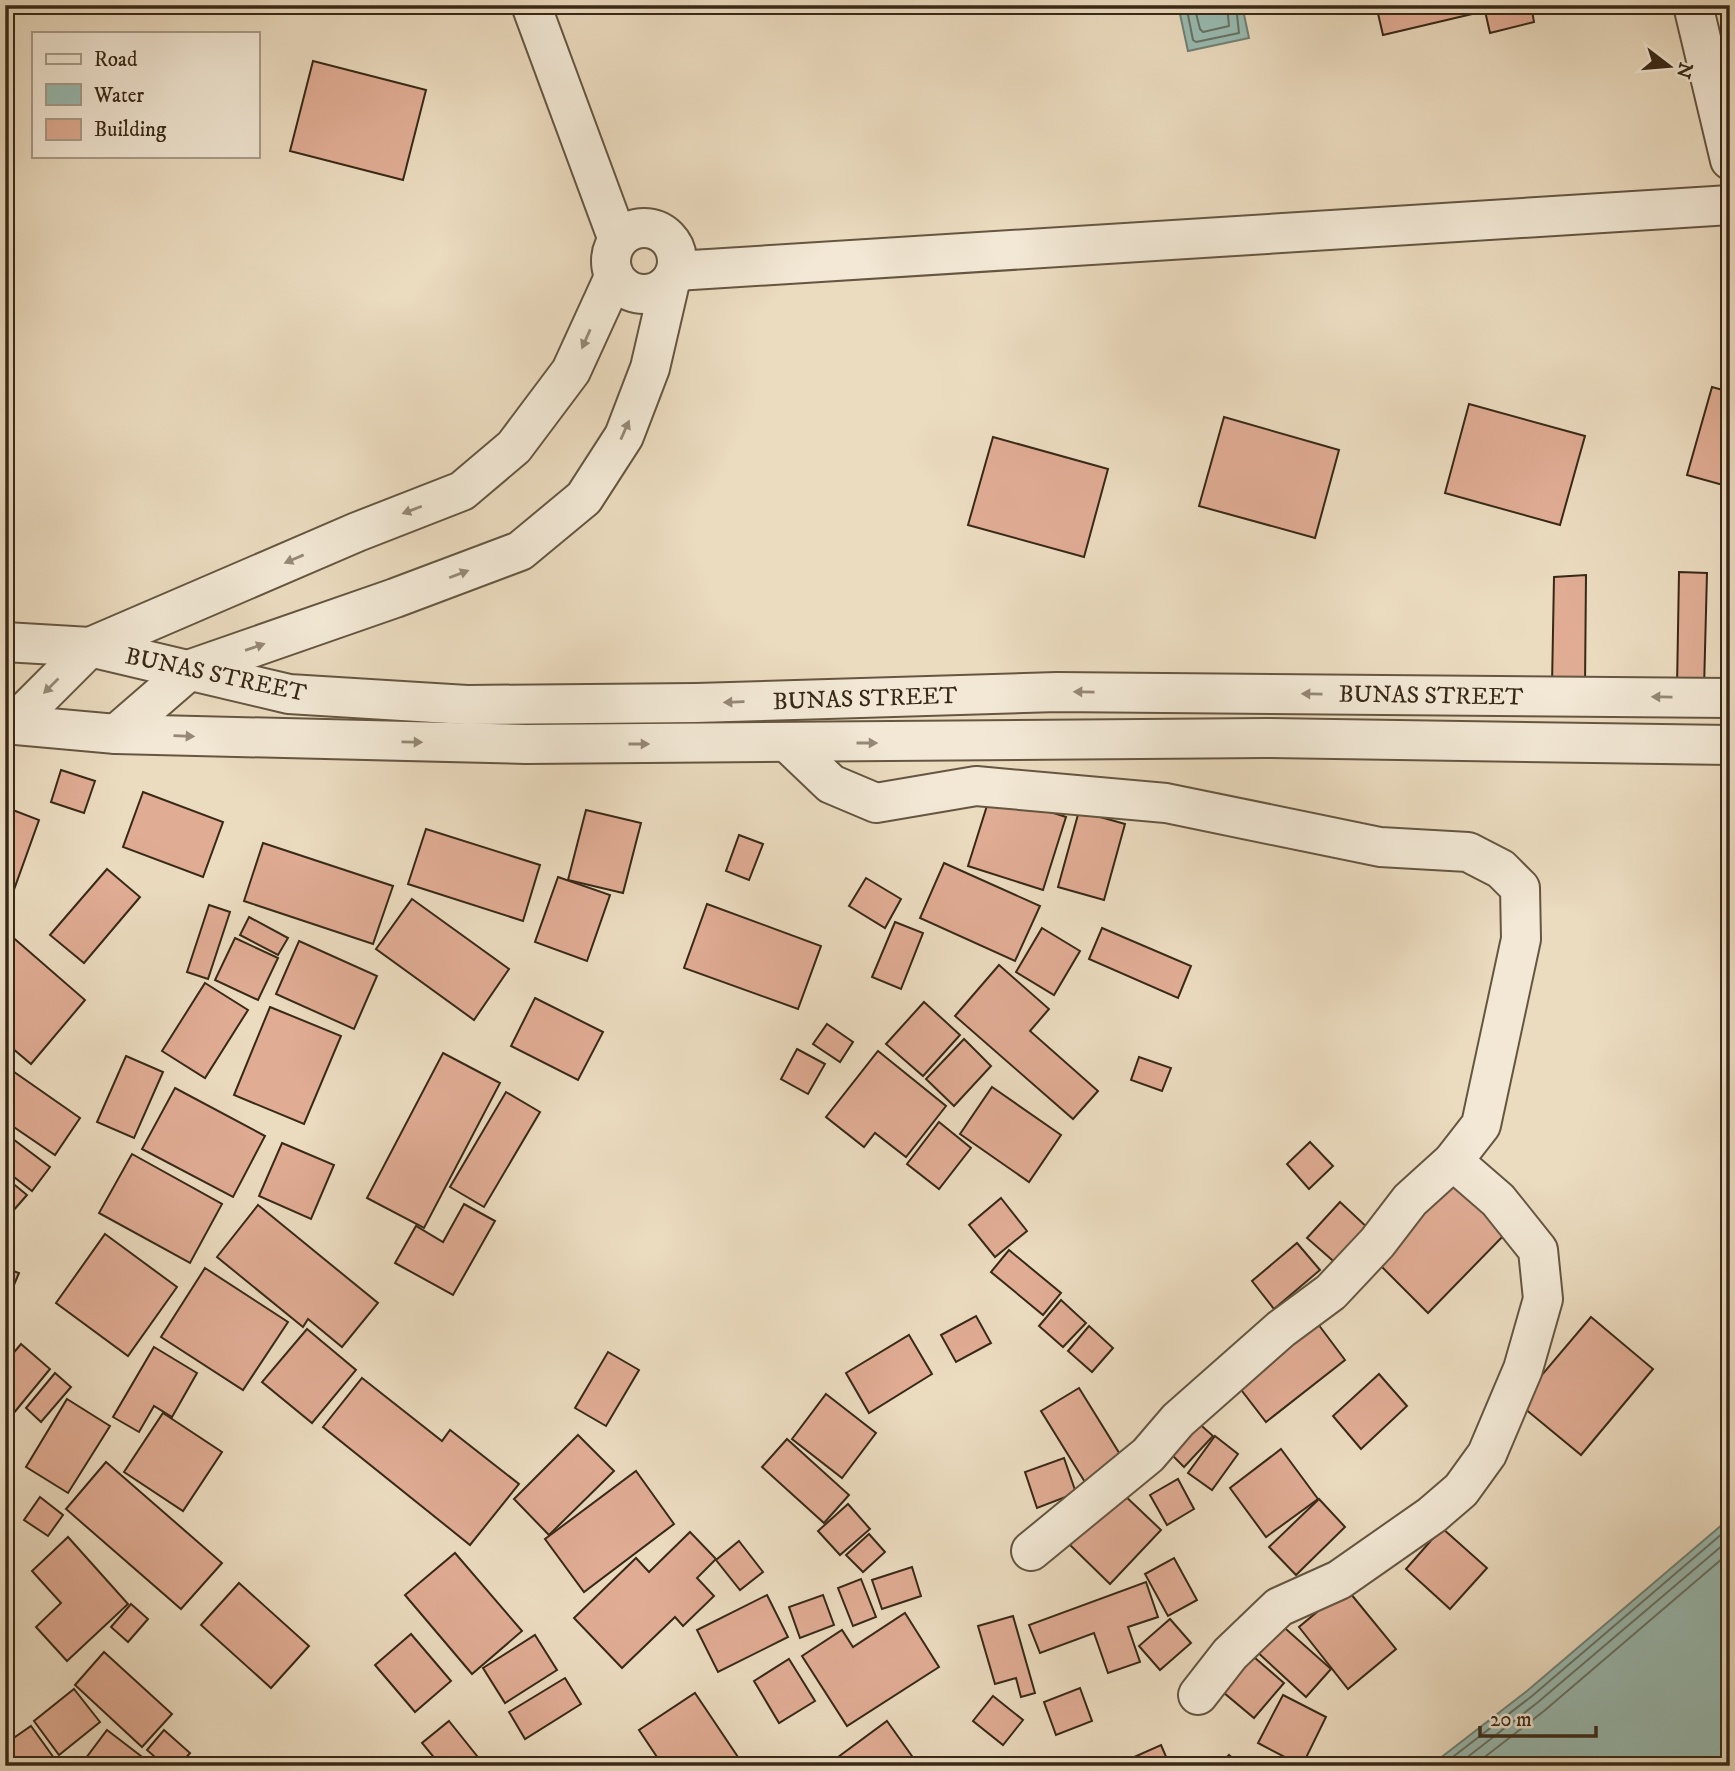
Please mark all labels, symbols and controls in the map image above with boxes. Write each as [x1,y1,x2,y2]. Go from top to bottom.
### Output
legend [32,32,259,158]
north arrow [1634,32,1704,102]
text: Road [94,47,138,73]
text: N [1671,60,1697,81]
text: Water [93,83,144,109]
text: Building [94,117,167,143]
one-way arrow [580,329,591,350]
one-way arrow [619,420,631,440]
one-way arrow [401,505,422,516]
one-way arrow [284,553,304,565]
one-way arrow [449,568,470,579]
street label: BUNAS STREET [122,641,309,709]
one-way arrow [244,641,265,652]
one-way arrow [43,677,60,694]
street label: BUNAS STREET [1338,679,1524,713]
street label: BUNAS STREET [772,681,958,717]
one-way arrow [1073,686,1095,698]
one-way arrow [1300,688,1322,700]
one-way arrow [1650,691,1672,703]
one-way arrow [723,696,745,707]
one-way arrow [173,730,195,742]
one-way arrow [401,736,423,747]
one-way arrow [856,737,878,749]
one-way arrow [628,738,650,750]
scale bar [1480,1694,1595,1738]
text: 20 m [1490,1707,1532,1733]

